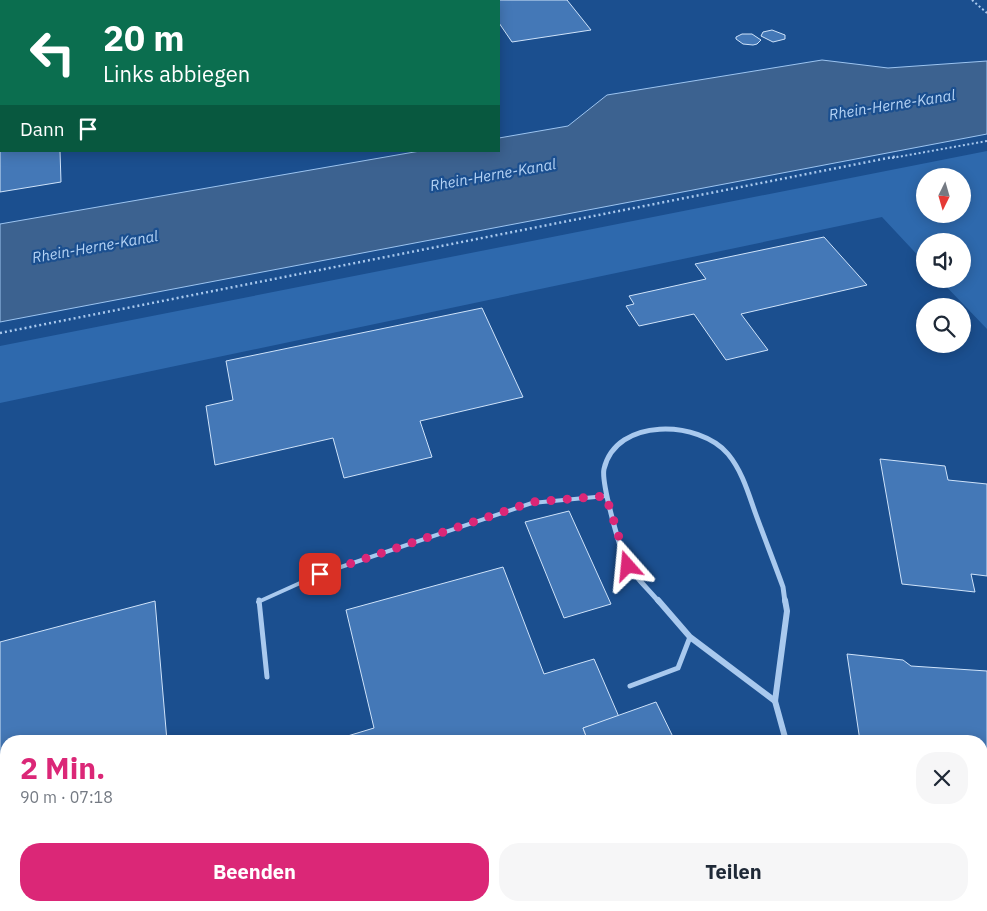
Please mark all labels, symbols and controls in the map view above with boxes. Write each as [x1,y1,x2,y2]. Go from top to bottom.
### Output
text: 20 m [103,15,185,61]
icon: left [20,20,85,85]
text: Links abbiegen [103,59,250,88]
water label: Rhein-Herne-Kanal [827,85,957,124]
icon: arrive [74,115,102,143]
text: Dann [20,117,64,141]
water label: Rhein-Herne-Kanal [428,154,557,195]
north arrow [916,168,971,222]
map controls [916,168,971,353]
water label: Rhein-Herne-Kanal [30,226,159,267]
button: sound [916,233,971,288]
button: search [916,298,971,353]
position arrow [601,539,653,591]
pin [299,553,341,595]
icon: arrive [306,560,334,588]
text: 2 Min. [20,748,105,787]
button: close [916,752,968,804]
text: 90 m · 07:18 [20,787,113,807]
button: Beenden [20,843,489,901]
button: Teilen [499,843,968,901]

